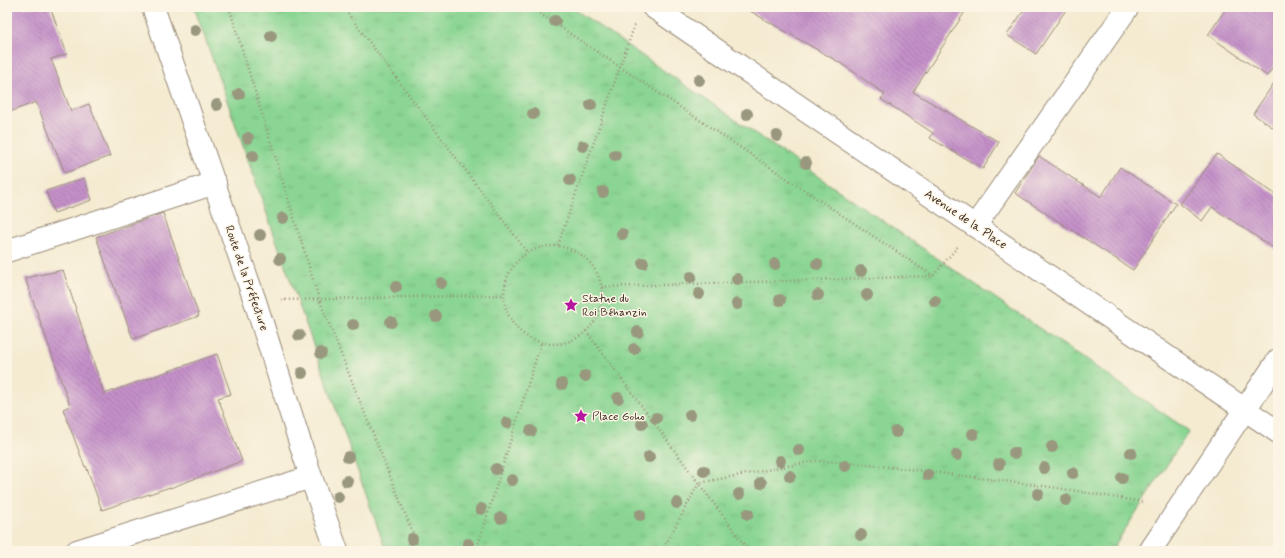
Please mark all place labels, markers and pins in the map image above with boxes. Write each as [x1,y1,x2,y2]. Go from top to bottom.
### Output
place label: Statue du Roi Béhanzin [582,291,647,321]
place icon: Statue du Roi Béhanzin [563,297,579,313]
place icon: Place Goho [573,408,589,424]
place label: Place Goho [592,409,645,425]

